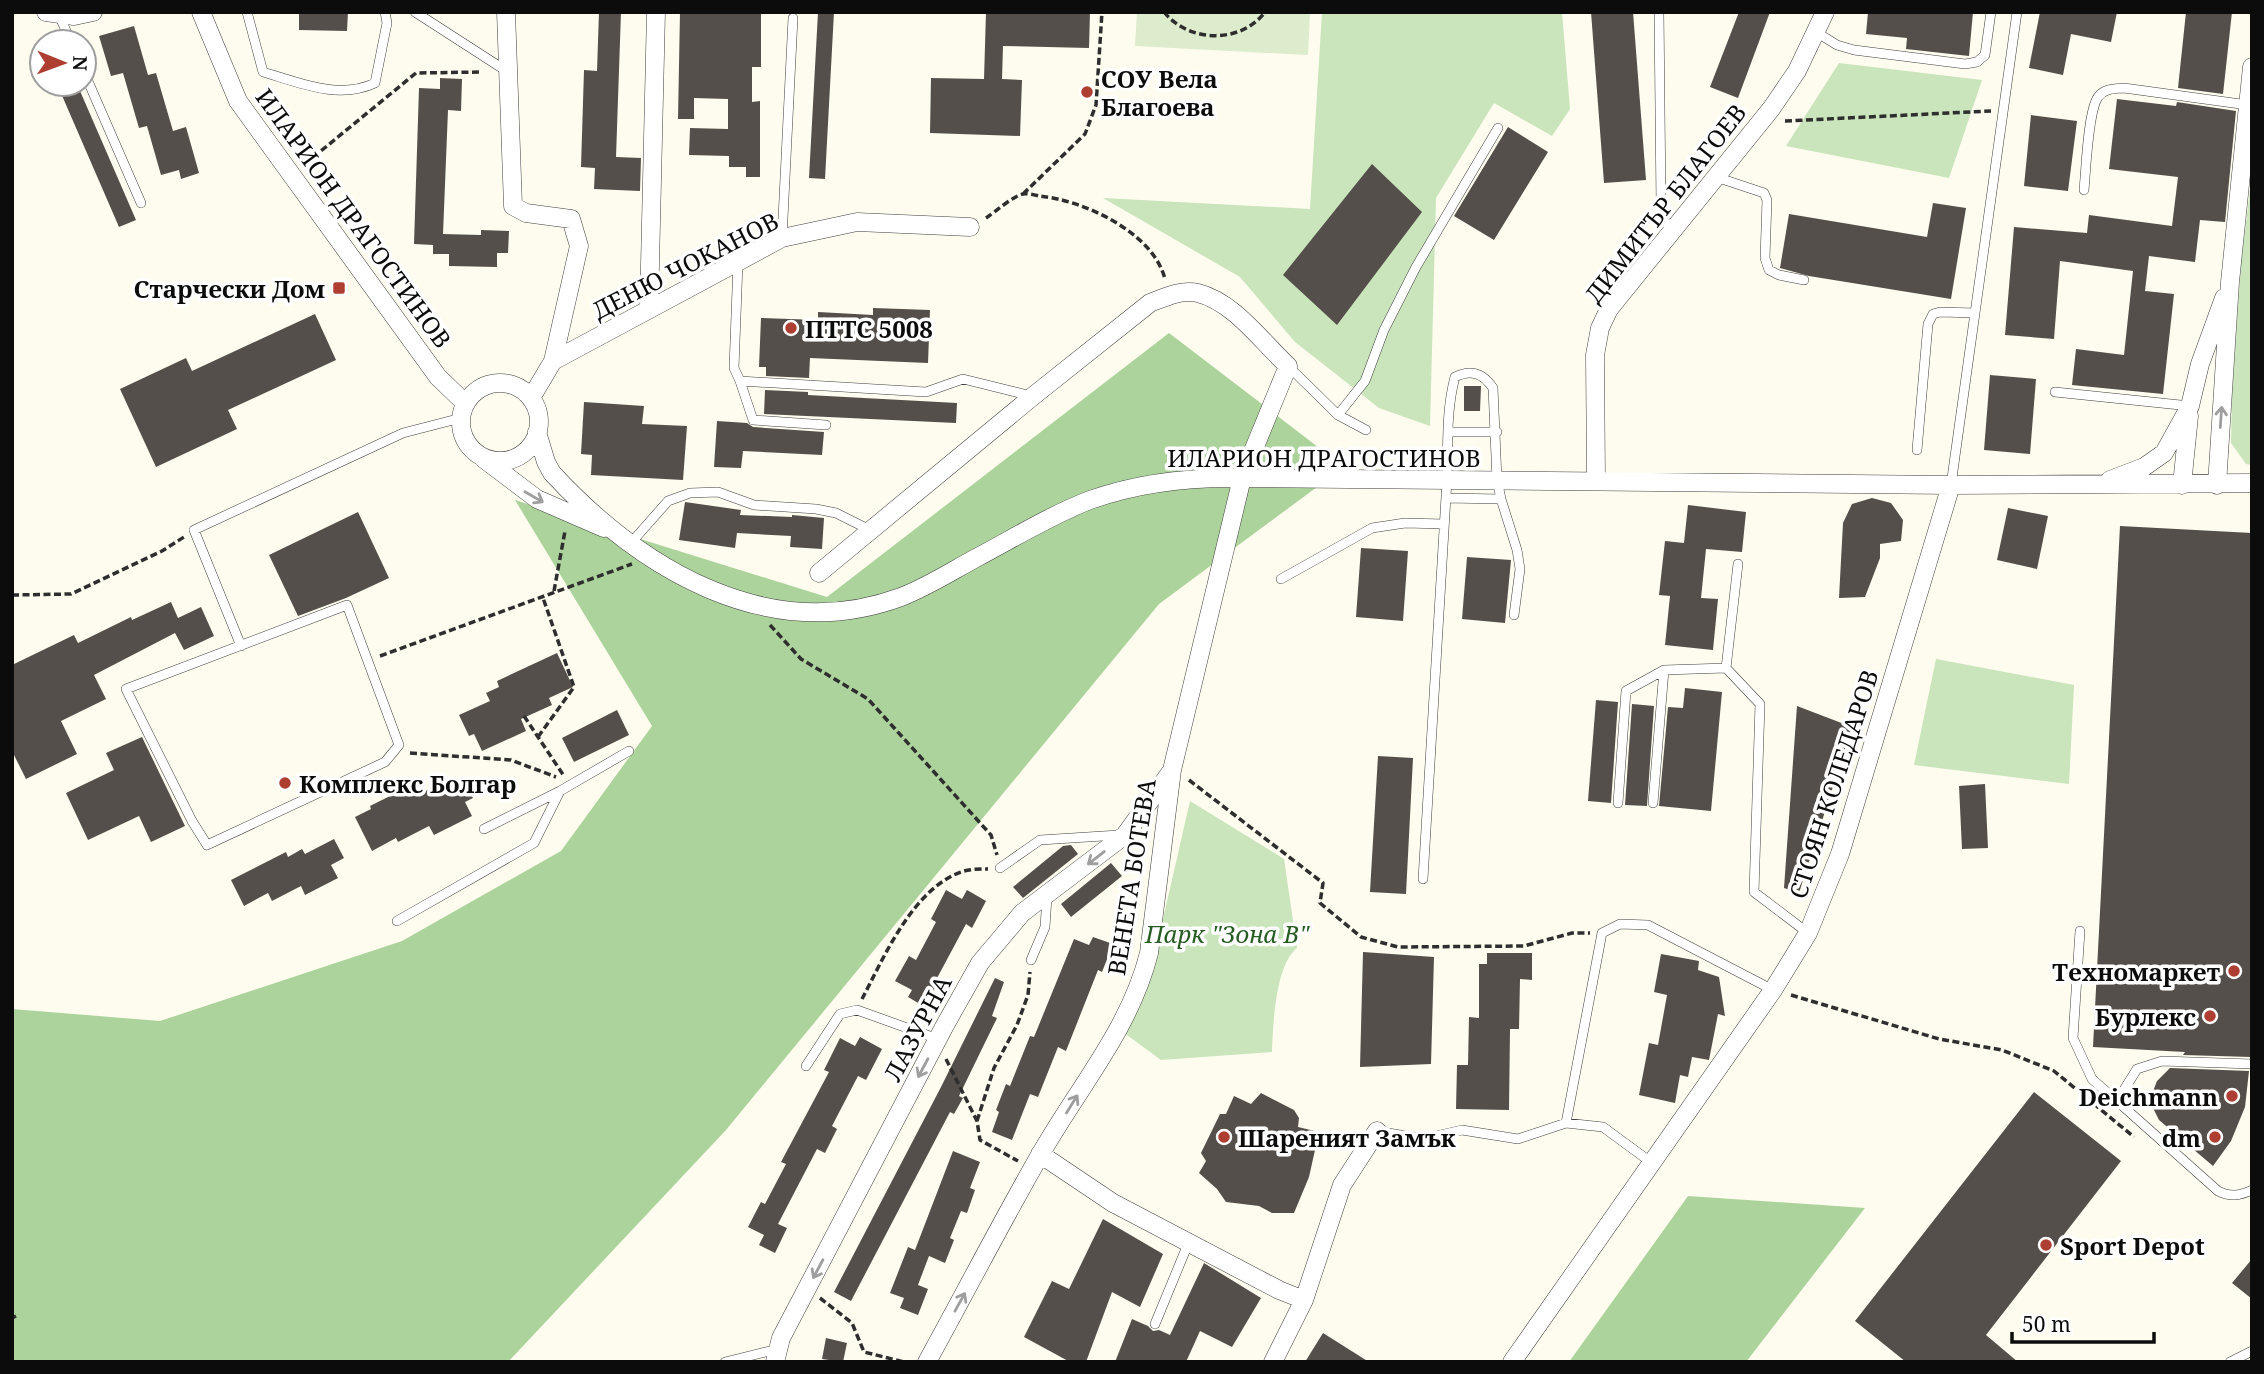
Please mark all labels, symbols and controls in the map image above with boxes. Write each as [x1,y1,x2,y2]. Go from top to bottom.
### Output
north arrow [28,28,98,98]
text: N [67,56,93,71]
place label: СОУ Вела Благоева [1101,62,1218,123]
street label: ИЛАРИОН ДРАГОСТИНОВ [249,82,459,354]
marker: СОУ Вела Благоева [1079,84,1095,100]
street label: ДИМИТЪР БЛАГОЕВ [1577,97,1753,309]
street label: ДЕНЮ ЧОКАНОВ [586,204,784,326]
place label: Старчески Дом [134,272,326,305]
marker: Старчески Дом [331,280,347,296]
place label: ПТТС 5008 [805,312,933,345]
marker: ПТТС 5008 [783,320,799,336]
one-way arrow [2215,405,2228,428]
street label: ИЛАРИОН ДРАГОСТИНОВ [1167,441,1481,474]
one-way arrow [523,491,544,504]
street label: СТОЯН КОЛЕДАРОВ [1780,665,1886,903]
place label: Комплекс Болгар [299,767,516,800]
marker: Комплекс Болгар [277,775,293,791]
street label: ВЕНЕТА БОТЕВА [1099,776,1163,978]
one-way arrow [1087,851,1106,866]
park label: Парк "Зона В" [1144,917,1310,950]
place label: Техномаркет [2052,955,2220,988]
marker: Техномаркет [2226,963,2242,979]
street label: ЛАЗУРНА [875,969,959,1087]
place label: Бурлекс [2095,1000,2196,1033]
marker: Бурлекс [2202,1008,2218,1024]
one-way arrow [916,1057,929,1078]
place label: Deichmann [2079,1080,2218,1113]
marker: Deichmann [2224,1088,2240,1104]
one-way arrow [1065,1094,1079,1114]
place label: Шареният Замък [1238,1121,1456,1154]
place label: dm [2162,1121,2201,1154]
marker: Шареният Замък [1216,1129,1232,1145]
marker: dm [2207,1129,2223,1145]
place label: Sport Depot [2060,1229,2205,1262]
marker: Sport Depot [2038,1237,2054,1253]
one-way arrow [810,1259,824,1279]
one-way arrow [954,1292,967,1313]
scale bar [2012,1300,2154,1344]
text: 50 m [2022,1310,2071,1338]

